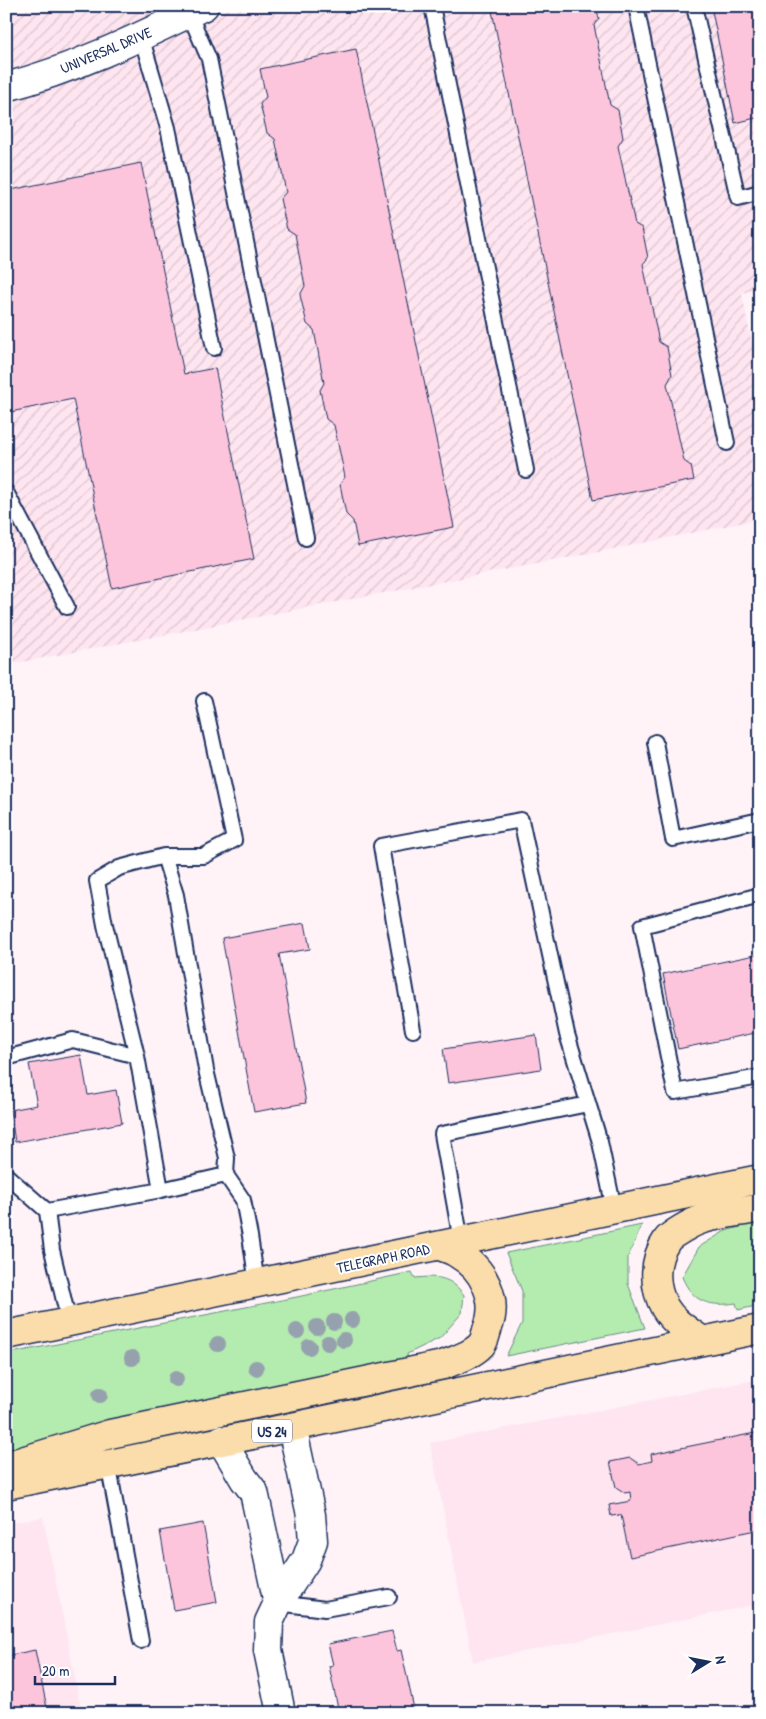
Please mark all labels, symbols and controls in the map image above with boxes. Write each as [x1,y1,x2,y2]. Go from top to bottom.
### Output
street label: UNIVERSAL DRIVE [57,21,155,79]
street label: TELEGRAPH ROAD [335,1238,432,1278]
road number: US 24 [252,1420,292,1442]
north arrow [684,1636,734,1686]
scale bar [35,1654,115,1686]
text: N [711,1654,731,1666]
text: 20 m [42,1660,69,1681]

